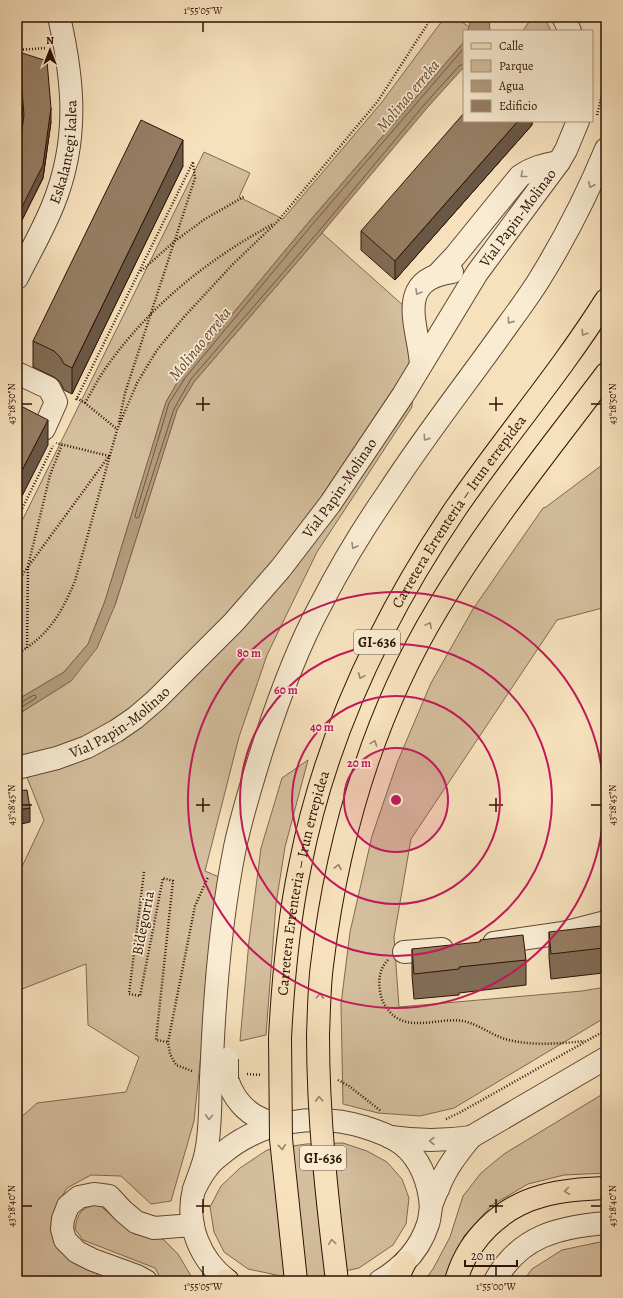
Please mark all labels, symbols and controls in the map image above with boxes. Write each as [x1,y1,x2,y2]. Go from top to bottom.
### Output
text: 1°55'05"W [184,4,223,17]
north arrow [30,30,70,70]
legend [463,30,593,122]
text: N [46,33,54,48]
text: Calle [499,38,523,54]
water label: Molinao erreka [371,55,445,137]
text: Parque [499,58,534,74]
text: Agua [498,78,525,94]
text: Edificio [499,98,537,114]
street label: Eskalantegi kalea [44,100,81,207]
street label: Vial Papin-Molinao [474,165,561,272]
one-way arrow [520,171,527,178]
one-way arrow [588,181,595,189]
one-way arrow [415,287,423,294]
water label: Molinao erreka [164,302,237,385]
one-way arrow [507,317,515,324]
one-way arrow [581,329,589,336]
text: 43°18'50"N [5,383,18,425]
text: 43°18'50"N [606,383,619,425]
street label: Carretera Errenteria – Irun errepidea [387,411,531,612]
one-way arrow [424,433,431,440]
street label: Vial Papin-Molinao [297,434,381,543]
one-way arrow [351,542,358,549]
one-way arrow [424,622,431,629]
road number: GI-636 [354,630,400,654]
text: 80 m [237,645,261,661]
one-way arrow [358,672,366,679]
street label: Vial Papin-Molinao [66,682,174,763]
text: 60 m [274,682,298,698]
text: 40 m [310,719,334,735]
one-way arrow [370,739,378,746]
text: 20 m [347,755,371,771]
street label: Carretera Errenteria – Irun errepidea [273,768,334,996]
text: 43°18'45"N [5,785,18,825]
text: 43°18'45"N [606,785,619,825]
centre of rings [389,793,403,807]
one-way arrow [334,864,342,871]
street label: Bidegorria [127,889,159,957]
one-way arrow [315,993,324,999]
one-way arrow [314,1096,323,1102]
one-way arrow [205,1114,214,1120]
one-way arrow [429,1137,435,1145]
one-way arrow [277,1144,286,1150]
road number: GI-636 [300,1146,346,1170]
text: 43°18'40"N [5,1185,18,1227]
text: 43°18'40"N [606,1185,619,1227]
one-way arrow [564,1186,570,1195]
one-way arrow [328,1239,337,1245]
scale bar [465,1242,517,1268]
text: 20 m [471,1248,495,1264]
text: 1°55'05"W [184,1280,223,1293]
text: 1°55'00"W [476,1280,517,1293]

